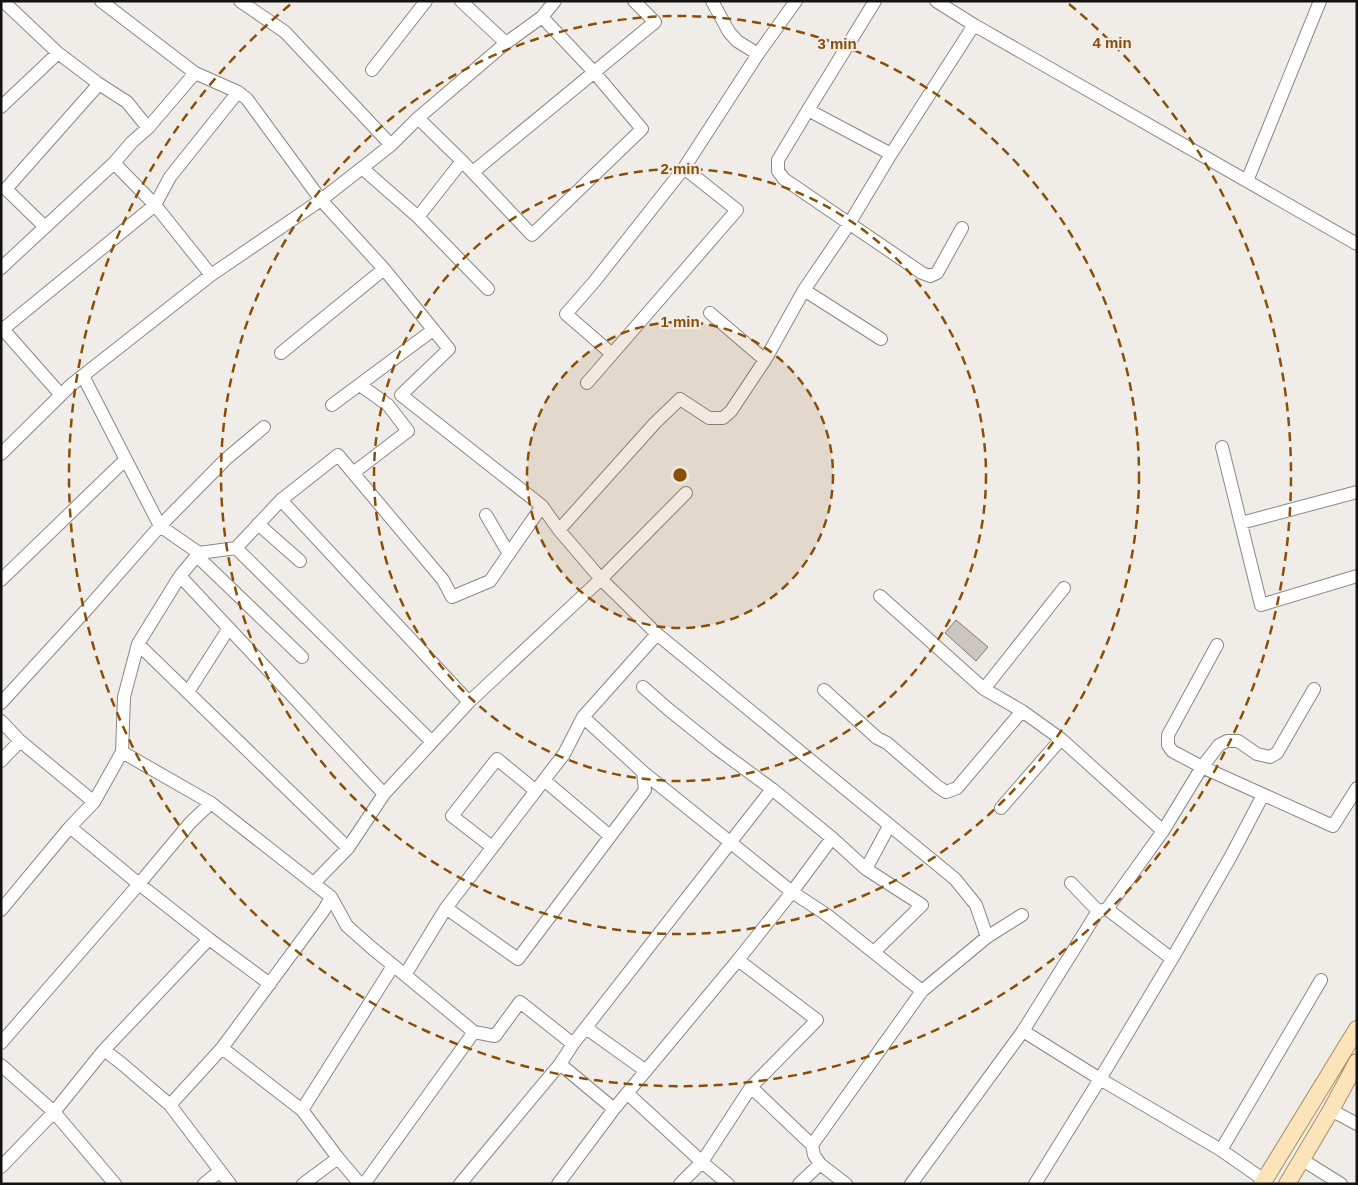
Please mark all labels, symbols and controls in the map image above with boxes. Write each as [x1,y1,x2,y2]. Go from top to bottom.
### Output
text: 4 min [1092,34,1132,51]
text: 3 min [817,35,857,52]
text: 2 min [660,160,700,177]
text: 1 min [660,313,700,330]
centre of rings [671,466,689,484]

